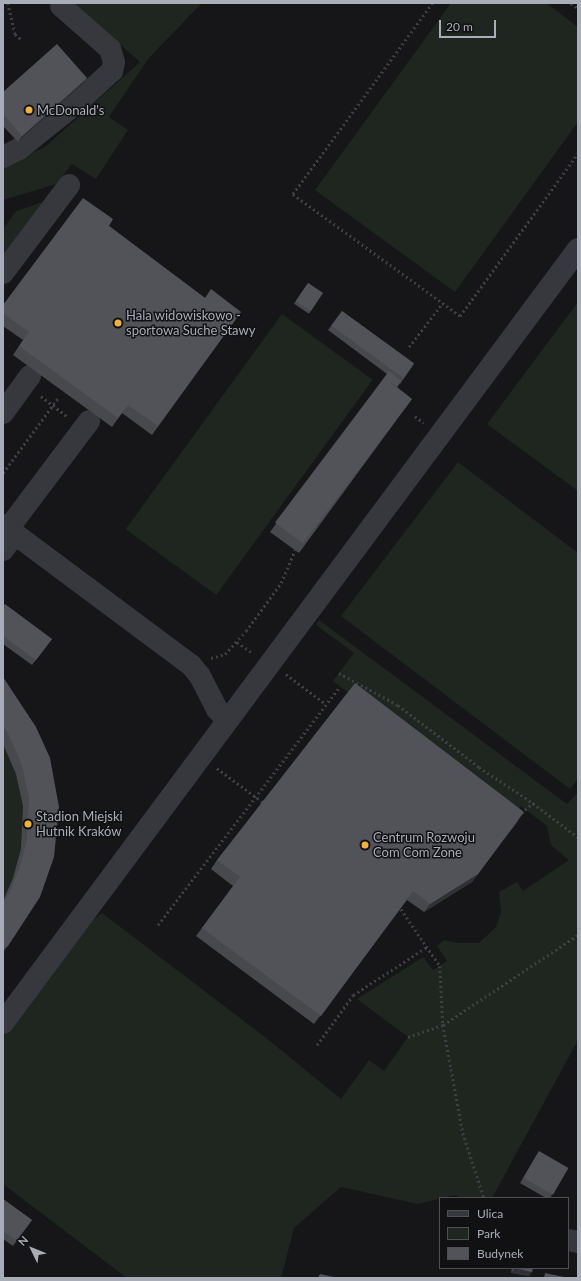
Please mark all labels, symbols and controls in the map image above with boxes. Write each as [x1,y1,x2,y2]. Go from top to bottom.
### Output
scale bar [441,12,498,38]
text: 20 m [446,19,473,34]
place label: McDonald's [37,102,104,118]
marker: McDonald's [24,105,34,115]
place label: Hala widowiskowo - sportowa Suche Stawy [126,308,255,339]
marker: Hala widowiskowo - sportowa Suche Stawy [113,318,123,328]
place label: Stadion Miejski Hutnik Kraków [36,809,123,840]
marker: Stadion Miejski Hutnik Kraków [23,819,33,829]
place label: Centrum Rozwoju Com Com Zone [373,830,475,861]
marker: Centrum Rozwoju Com Com Zone [360,840,370,850]
legend [439,1197,569,1269]
text: Ulica [477,1206,503,1221]
text: Park [477,1226,500,1241]
north arrow [12,1229,52,1269]
text: N [15,1233,30,1248]
text: Budynek [477,1246,523,1261]

